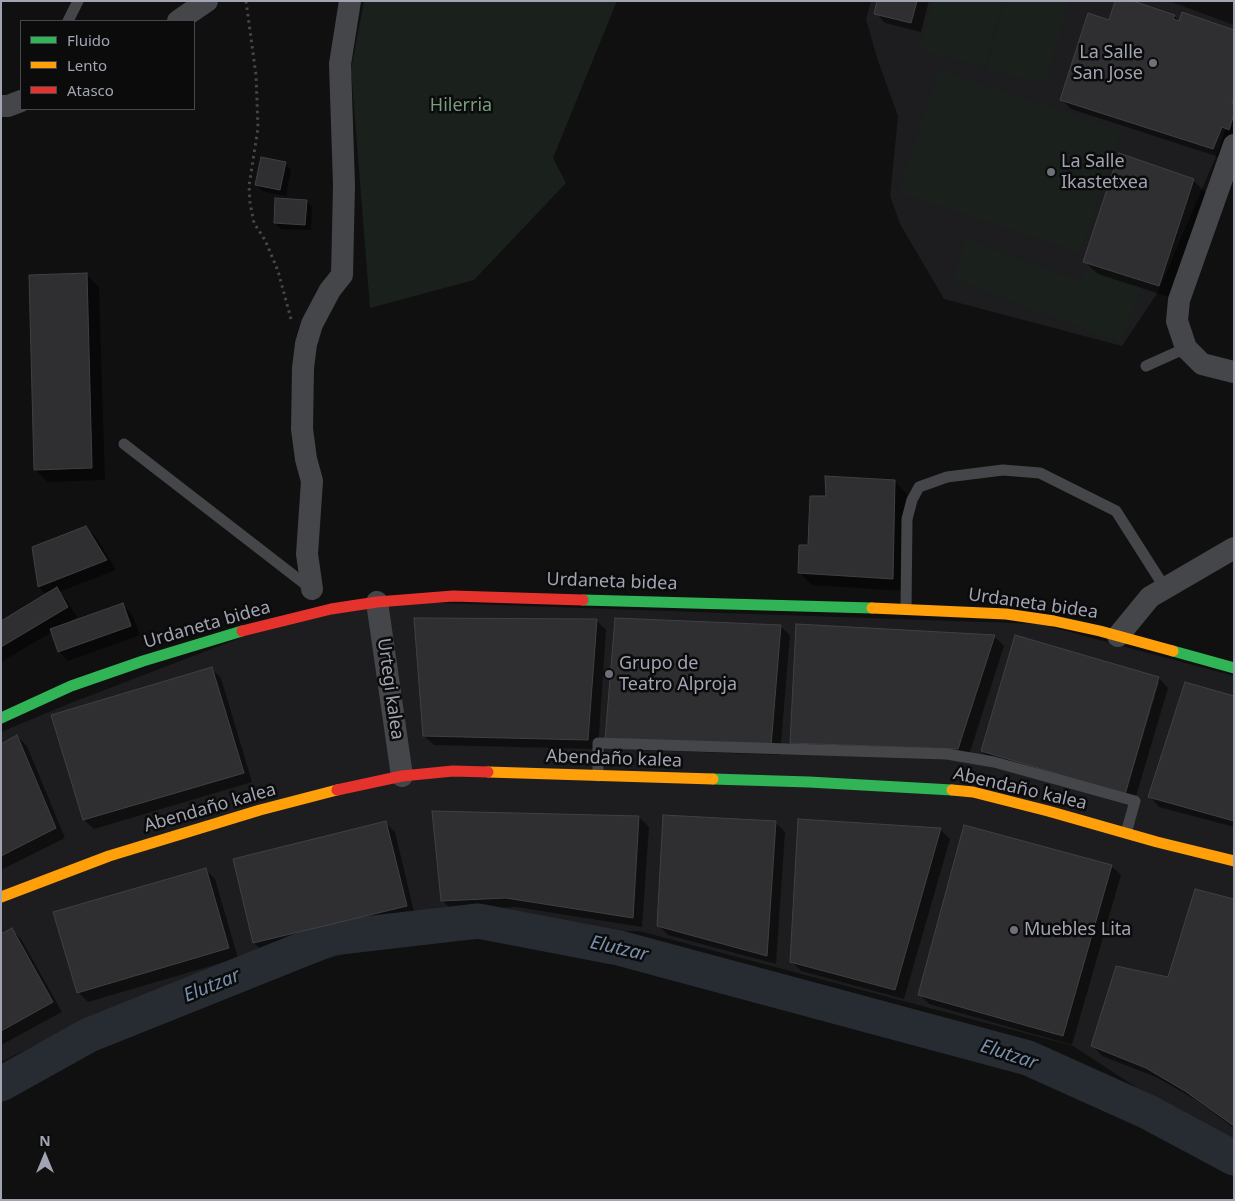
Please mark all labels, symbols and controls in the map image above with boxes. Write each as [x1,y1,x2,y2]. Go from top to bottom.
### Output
legend [20,20,195,110]
text: Fluido [67,30,110,50]
place label: La Salle San Jose [1073,42,1143,84]
text: Lento [67,55,107,75]
marker: La Salle San Jose [1147,57,1159,69]
text: Atasco [67,80,114,100]
park label: Hilerria [430,95,492,117]
place label: La Salle Ikastetxea [1061,151,1148,193]
marker: La Salle Ikastetxea [1045,166,1057,178]
street label: Urdaneta bidea [546,569,678,595]
street label: Urdaneta bidea [967,584,1099,624]
street label: Urdaneta bidea [141,597,273,653]
street label: Urtegi kalea [372,637,408,741]
place label: Grupo de Teatro Alproja [619,653,737,696]
marker: Grupo de Teatro Alproja [603,668,615,680]
street label: Abendaño kalea [546,746,682,772]
street label: Abendaño kalea [951,763,1089,815]
street label: Abendaño kalea [142,779,278,837]
place label: Muebles Lita [1024,919,1131,941]
marker: Muebles Lita [1008,924,1020,936]
water label: Elutzar [588,931,650,967]
water label: Elutzar [180,964,244,1008]
water label: Elutzar [978,1035,1040,1075]
north arrow [20,1131,70,1181]
text: N [39,1131,51,1150]

